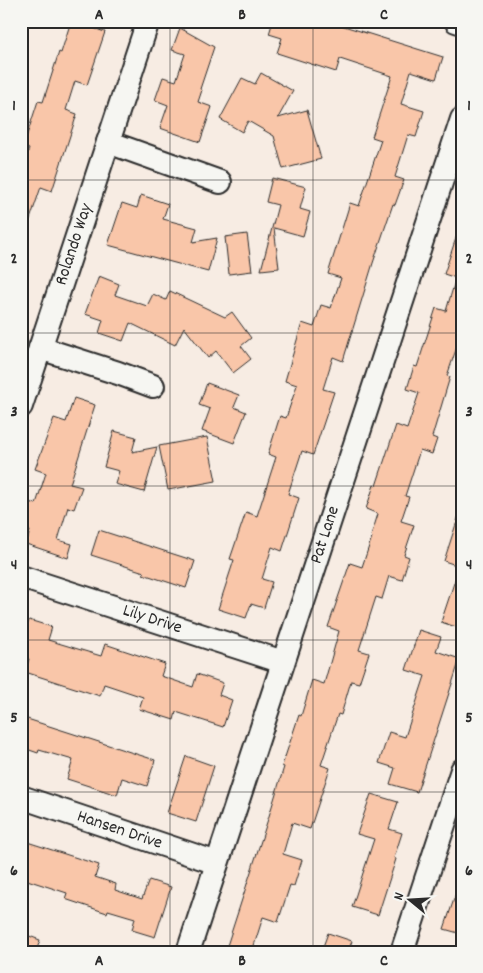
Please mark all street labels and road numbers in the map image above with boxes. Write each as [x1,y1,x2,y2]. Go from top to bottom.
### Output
street label: Rolando Way [49,200,100,289]
street label: Pat Lane [304,503,346,567]
street label: Lily Drive [119,598,185,641]
street label: Hansen Drive [74,804,166,856]

